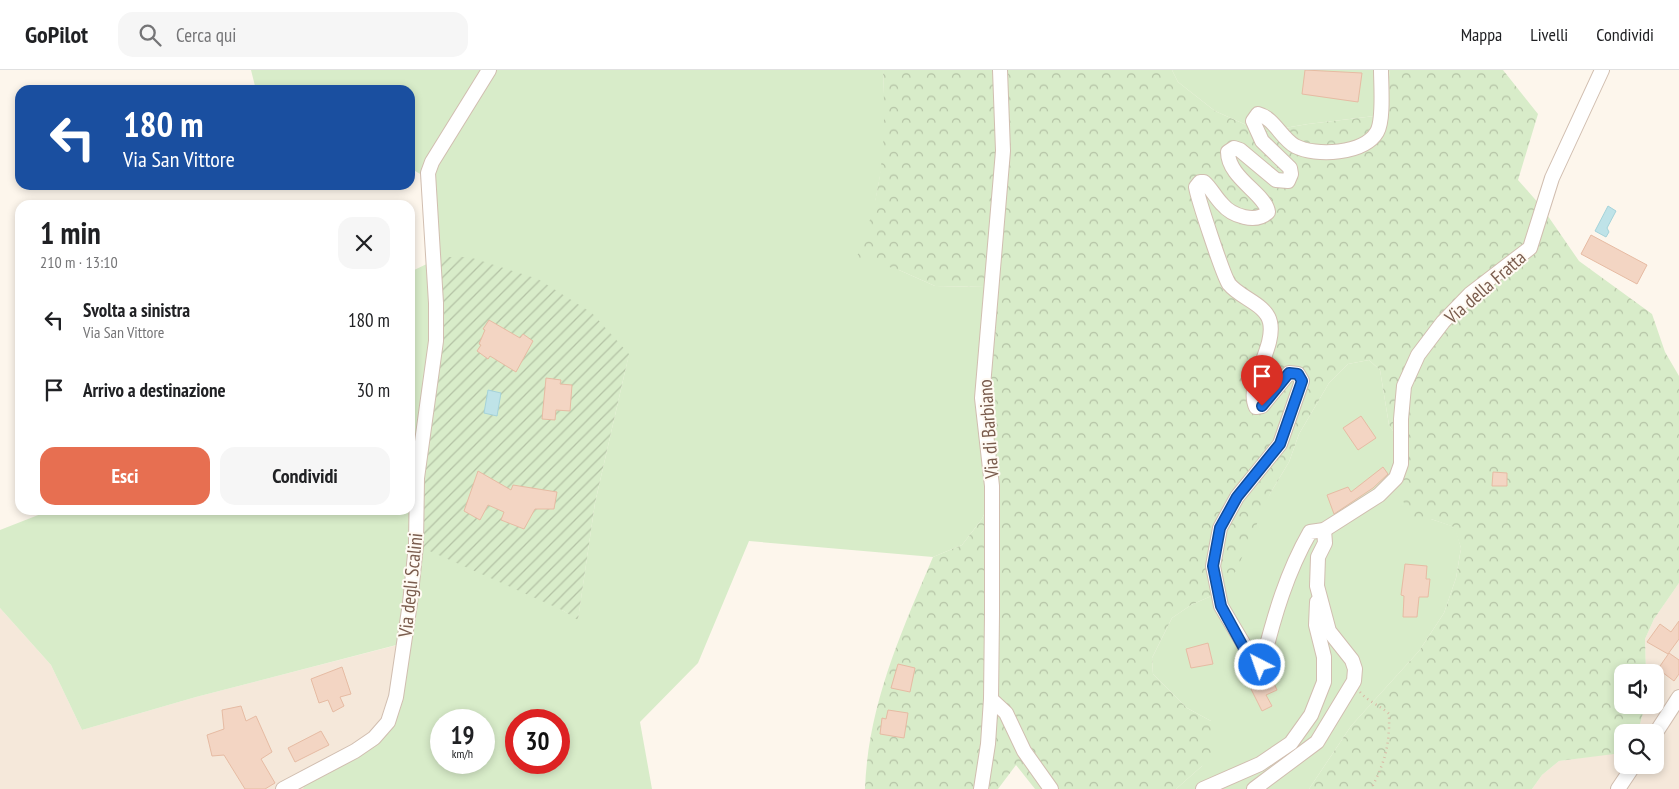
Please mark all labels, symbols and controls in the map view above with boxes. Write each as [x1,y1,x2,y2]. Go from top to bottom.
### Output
search box [118,12,468,57]
text: GoPilot [25,19,88,50]
icon: search [136,21,164,49]
text: Cerca qui [176,23,236,47]
text: Mappa [1461,23,1502,46]
text: Livelli [1530,23,1568,46]
text: Condividi [1596,23,1654,46]
text: 180 m [123,101,204,147]
icon: left [40,105,105,170]
text: Via San Vittore [123,145,235,173]
text: 1 min [40,213,101,252]
button: close [338,217,390,269]
street label: Via della Fratta [1439,245,1531,329]
text: 210 m · 13:10 [40,252,118,272]
text: Svolta a sinistra [83,298,190,322]
icon: left [40,306,68,334]
text: 180 m [348,308,390,332]
text: Via San Vittore [83,322,164,342]
pin [1241,355,1283,406]
icon: arrive [1248,362,1276,390]
icon: arrive [40,376,68,404]
text: Arrivo a destinazione [83,378,226,402]
text: 30 m [357,378,390,402]
street label: Via di Barbiano [973,379,1004,480]
button: Esci [40,447,210,505]
button: Condividi [220,447,390,505]
street label: Via degli Scalini [392,532,427,639]
position arrow [1233,638,1285,690]
map controls [1614,664,1664,774]
button: sound [1614,664,1664,714]
speed limit sign: 30 [505,709,570,774]
text: 19 [451,719,474,751]
button: search [1614,724,1664,774]
text: km/h [452,746,473,761]

